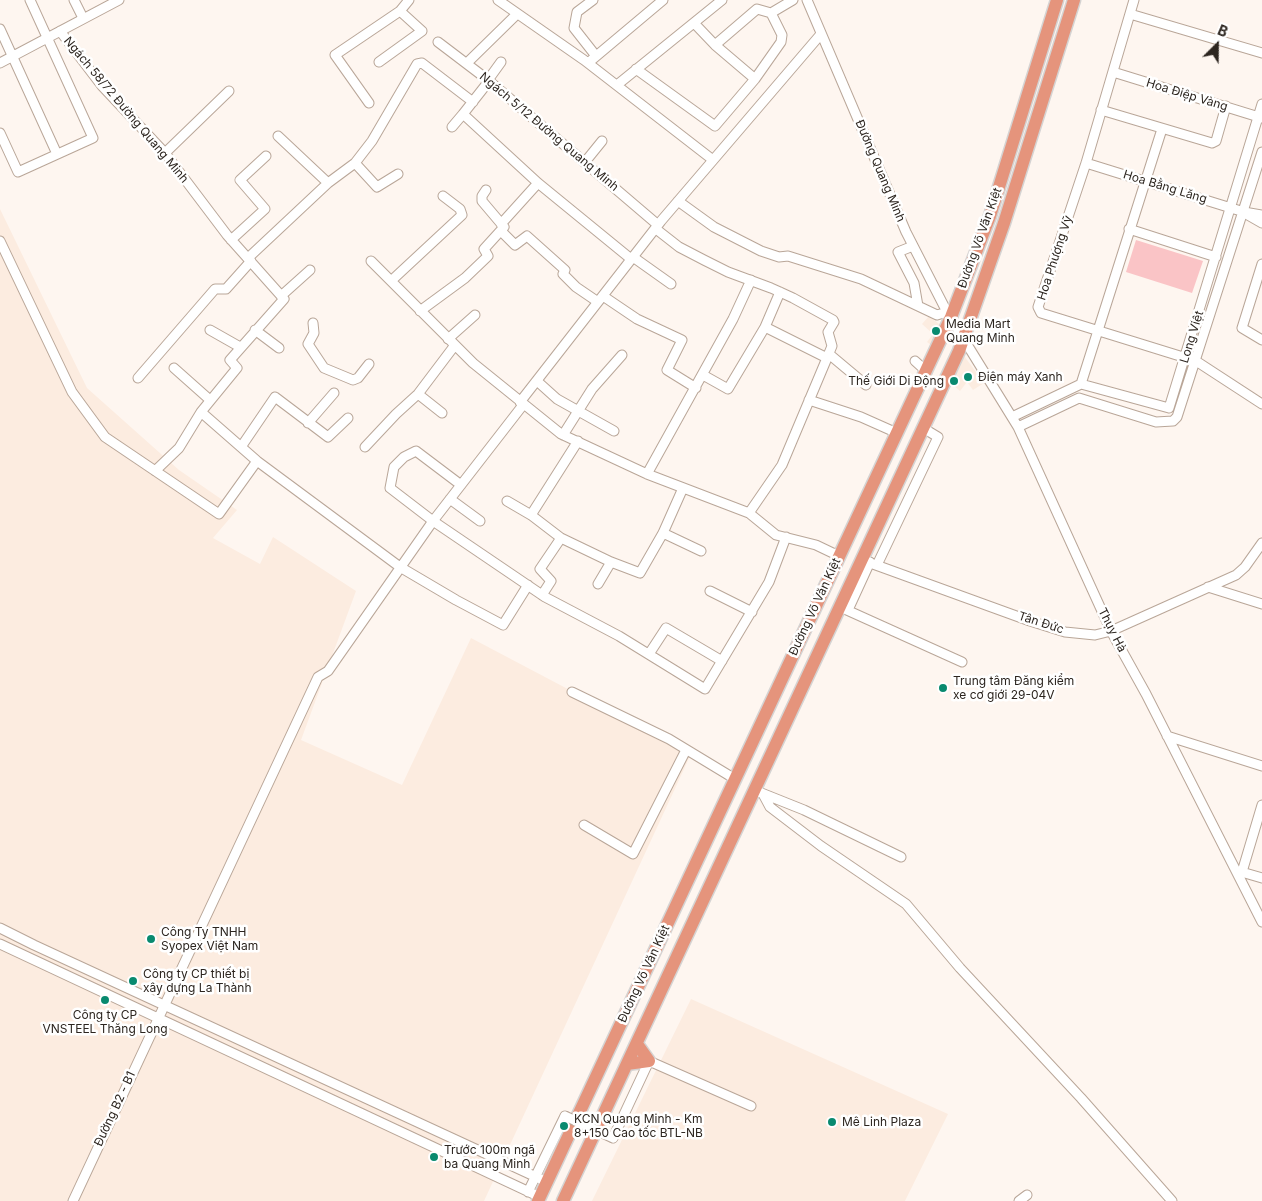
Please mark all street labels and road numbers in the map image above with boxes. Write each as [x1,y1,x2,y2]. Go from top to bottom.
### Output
street label: Ngách 58/72 Đường Quang Minh [61,34,191,186]
street label: Ngách 5/12 Đường Quang Minh [477,70,621,194]
street label: Hoa Điệp Vàng [1144,76,1230,114]
street label: Đường Quang Minh [852,118,908,224]
street label: Hoa Bằng Lăng [1121,167,1209,207]
street label: Đường Võ Văn Kiệt [955,186,1005,290]
street label: Hoa Phượng Vỹ [1035,214,1075,302]
street label: Long Việt [1177,309,1207,365]
street label: Đường Võ Văn Kiệt [786,556,844,658]
street label: Thụy Hà [1095,605,1129,655]
street label: Tân Đức [1016,609,1066,637]
street label: Đường Võ Văn Kiệt [615,923,673,1025]
street label: Đường B2 - B1 [91,1069,139,1149]

